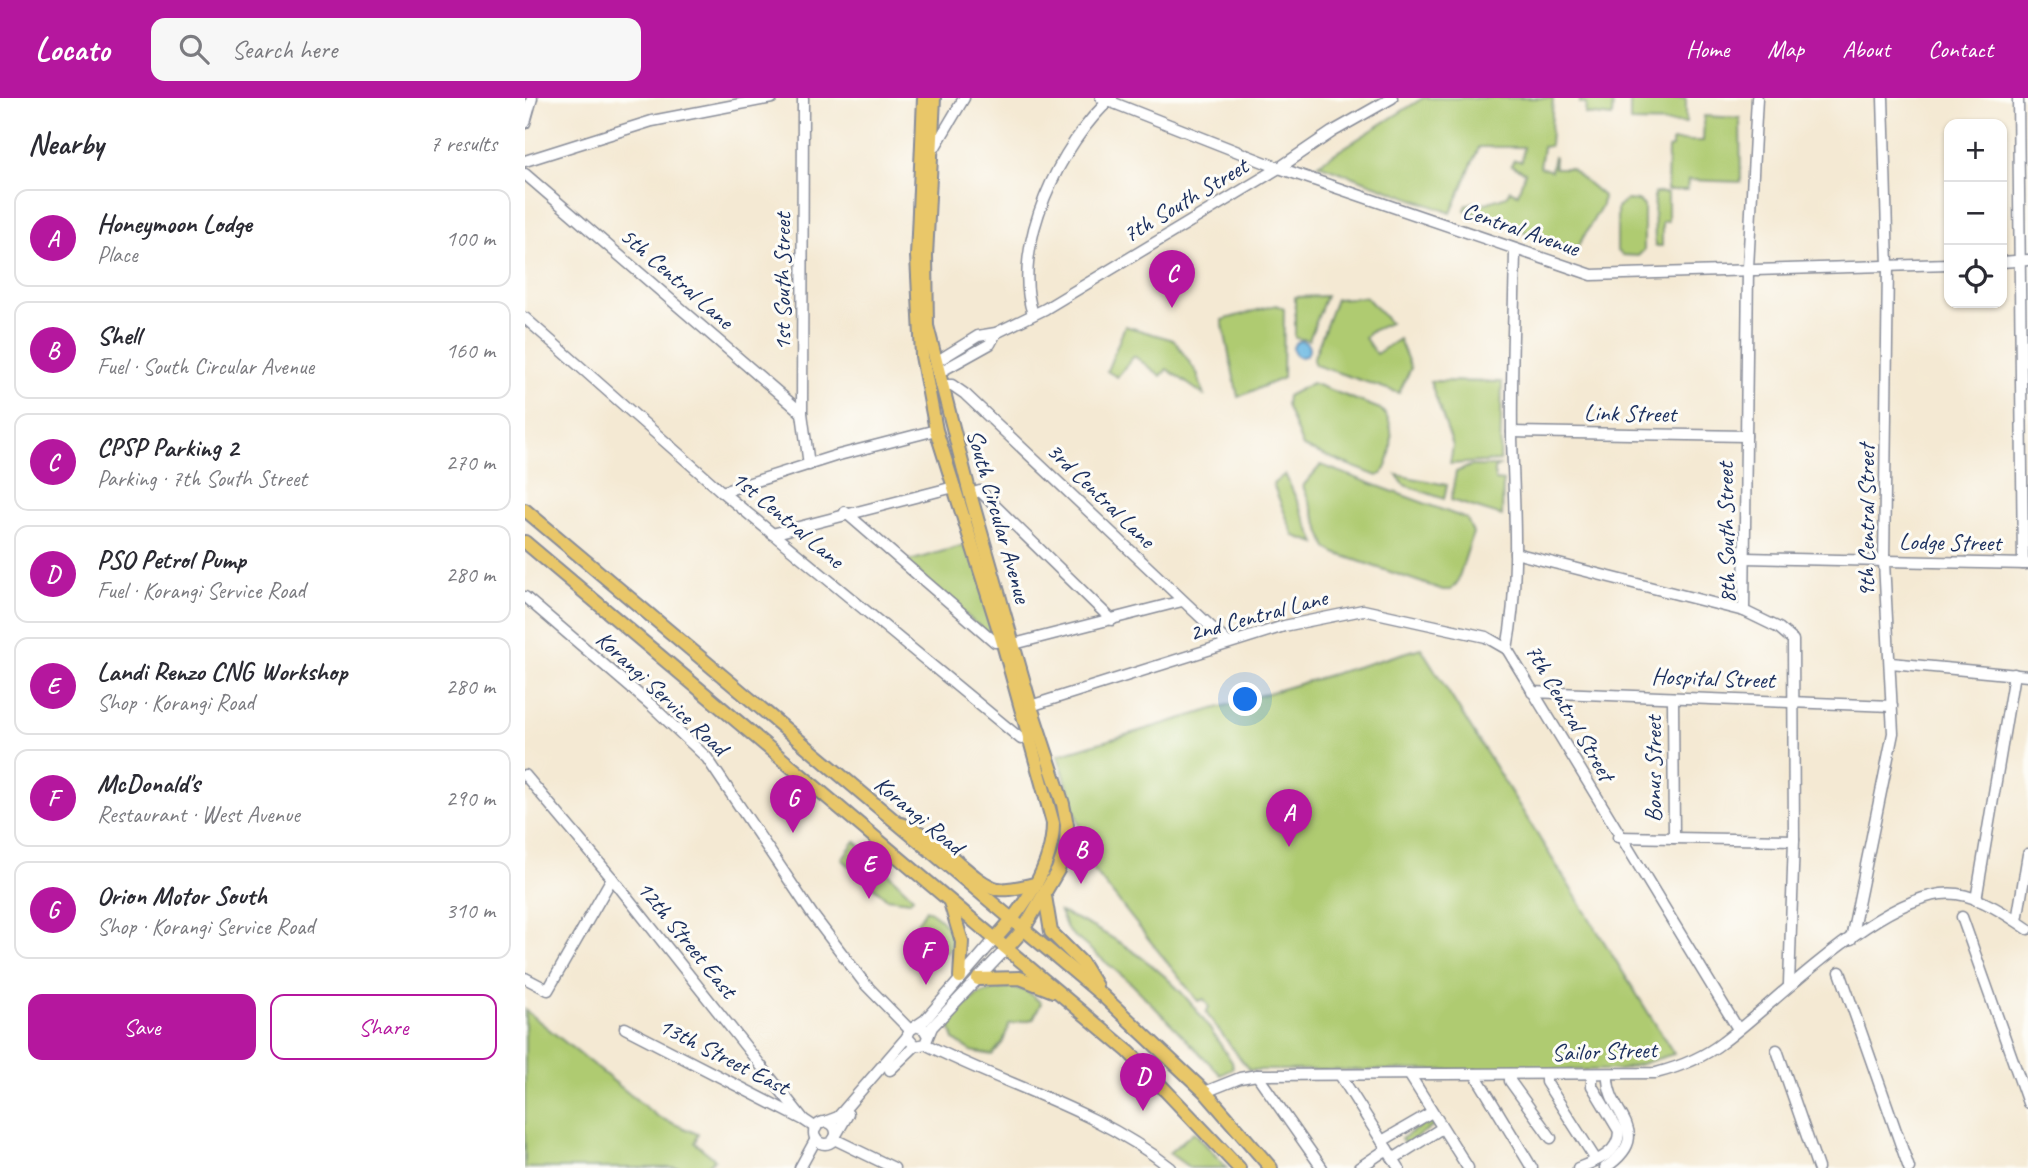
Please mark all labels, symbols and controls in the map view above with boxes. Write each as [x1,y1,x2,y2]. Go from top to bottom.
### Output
search box [151,18,641,81]
text: Locato [35,28,109,70]
icon: search [175,30,213,68]
text: Search here [231,33,337,66]
text: Home [1686,34,1729,64]
text: Map [1767,34,1804,64]
text: About [1842,34,1890,64]
text: Contact [1928,34,1993,64]
map controls [1944,119,2007,308]
button: + [1944,119,2007,182]
text: Nearby [28,125,104,163]
text: 7 results [430,129,497,158]
street label: 7th South Street [1117,150,1255,249]
button: − [1944,182,2007,245]
street label: Central Avenue [1459,195,1585,264]
text: Honeymoon Lodge [97,207,252,240]
street label: 1st South Street [767,211,797,351]
street label: 5th Central Lane [614,221,741,337]
text: A [47,224,59,253]
text: 100 m [446,224,495,253]
text: Place [97,240,137,269]
button: locate [1944,245,2007,308]
pin: C [1149,250,1195,308]
text: Shell [97,319,141,352]
text: B [47,336,59,365]
text: 160 m [446,336,495,365]
text: Fuel · South Circular Avenue [97,352,314,381]
street label: Link Street [1584,397,1678,429]
street label: South Circular Avenue [960,426,1039,608]
text: CPSP Parking 2 [97,431,238,464]
street label: 3rd Central Lane [1040,436,1163,556]
street label: 9th Central Street [1851,441,1881,598]
text: C [48,448,58,477]
text: 270 m [446,448,495,477]
street label: 8th South Street [1710,460,1742,604]
street label: 1st Central Lane [726,463,852,576]
text: Parking · 7th South Street [97,464,307,493]
street label: Lodge Street [1899,526,2003,558]
text: PSO Petrol Pump [97,543,246,576]
text: D [46,560,60,589]
text: 280 m [446,560,495,589]
text: Fuel · Korangi Service Road [97,576,305,605]
street label: 2nd Central Lane [1186,582,1332,648]
street label: Korangi Service Road [590,624,737,764]
street label: 7th Central Street [1519,638,1623,789]
text: Landi Renzo CNG Workshop [97,655,347,688]
street label: Hospital Street [1651,661,1777,695]
text: E [47,672,59,701]
text: 280 m [446,672,495,701]
your location [1228,682,1262,716]
text: Shop · Korangi Road [97,688,254,717]
street label: Bonus Street [1638,714,1668,822]
text: McDonald's [97,767,200,800]
street label: Korangi Road [868,769,972,863]
pin: G [770,775,816,833]
text: F [48,784,58,813]
text: 290 m [446,784,495,813]
pin: A [1266,789,1312,847]
text: Restaurant · West Avenue [97,800,300,829]
pin: B [1058,826,1104,884]
pin: E [846,841,892,899]
street label: 12th Street East [630,874,745,1005]
text: Orion Motor South [97,879,267,912]
text: G [47,896,59,925]
text: 310 m [446,896,495,925]
text: Shop · Korangi Service Road [97,912,314,941]
pin: F [903,927,949,985]
button: Save [28,994,256,1060]
button: Share [270,994,497,1060]
street label: 13th Street East [654,1010,796,1103]
street label: Sailor Street [1551,1034,1659,1068]
pin: D [1120,1053,1166,1111]

